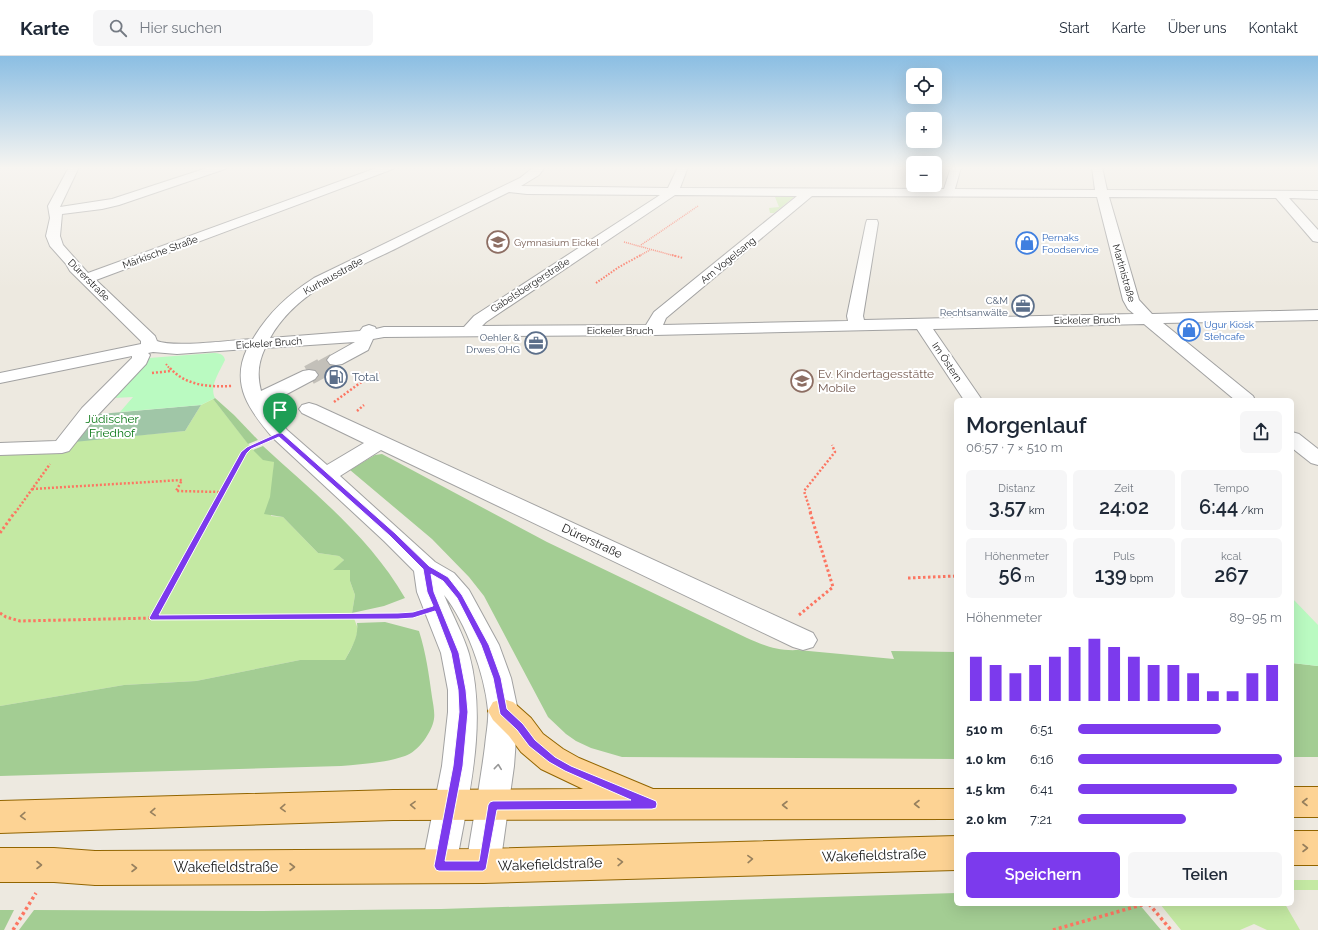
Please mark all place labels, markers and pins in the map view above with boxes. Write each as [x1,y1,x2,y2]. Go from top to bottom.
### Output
school or university icon: Gymnasium Eickel [485,229,511,255]
shop icon: Pernaks Foodservice [1014,230,1040,256]
place label: Pernaks Foodservice [1042,232,1099,255]
place label: Gymnasium Eickel [514,237,599,248]
office icon: C&M Rechtsanwälte [1010,293,1036,319]
place label: C&M Rechtsanwälte [940,295,1008,318]
shop icon: Ugur Kiosk Stehcafe [1176,317,1202,343]
place label: Ugur Kiosk Stehcafe [1204,319,1255,342]
office icon: Oehler & Drwes OHG [523,330,549,356]
place label: Oehler & Drwes OHG [466,332,520,355]
fuel station icon: Total [323,364,349,390]
place label: Ev. Kindertagesstätte Mobile [818,367,934,395]
school or university icon: Ev. Kindertagesstätte Mobile [789,368,815,394]
place label: Total [352,370,380,384]
pin [263,393,297,434]

